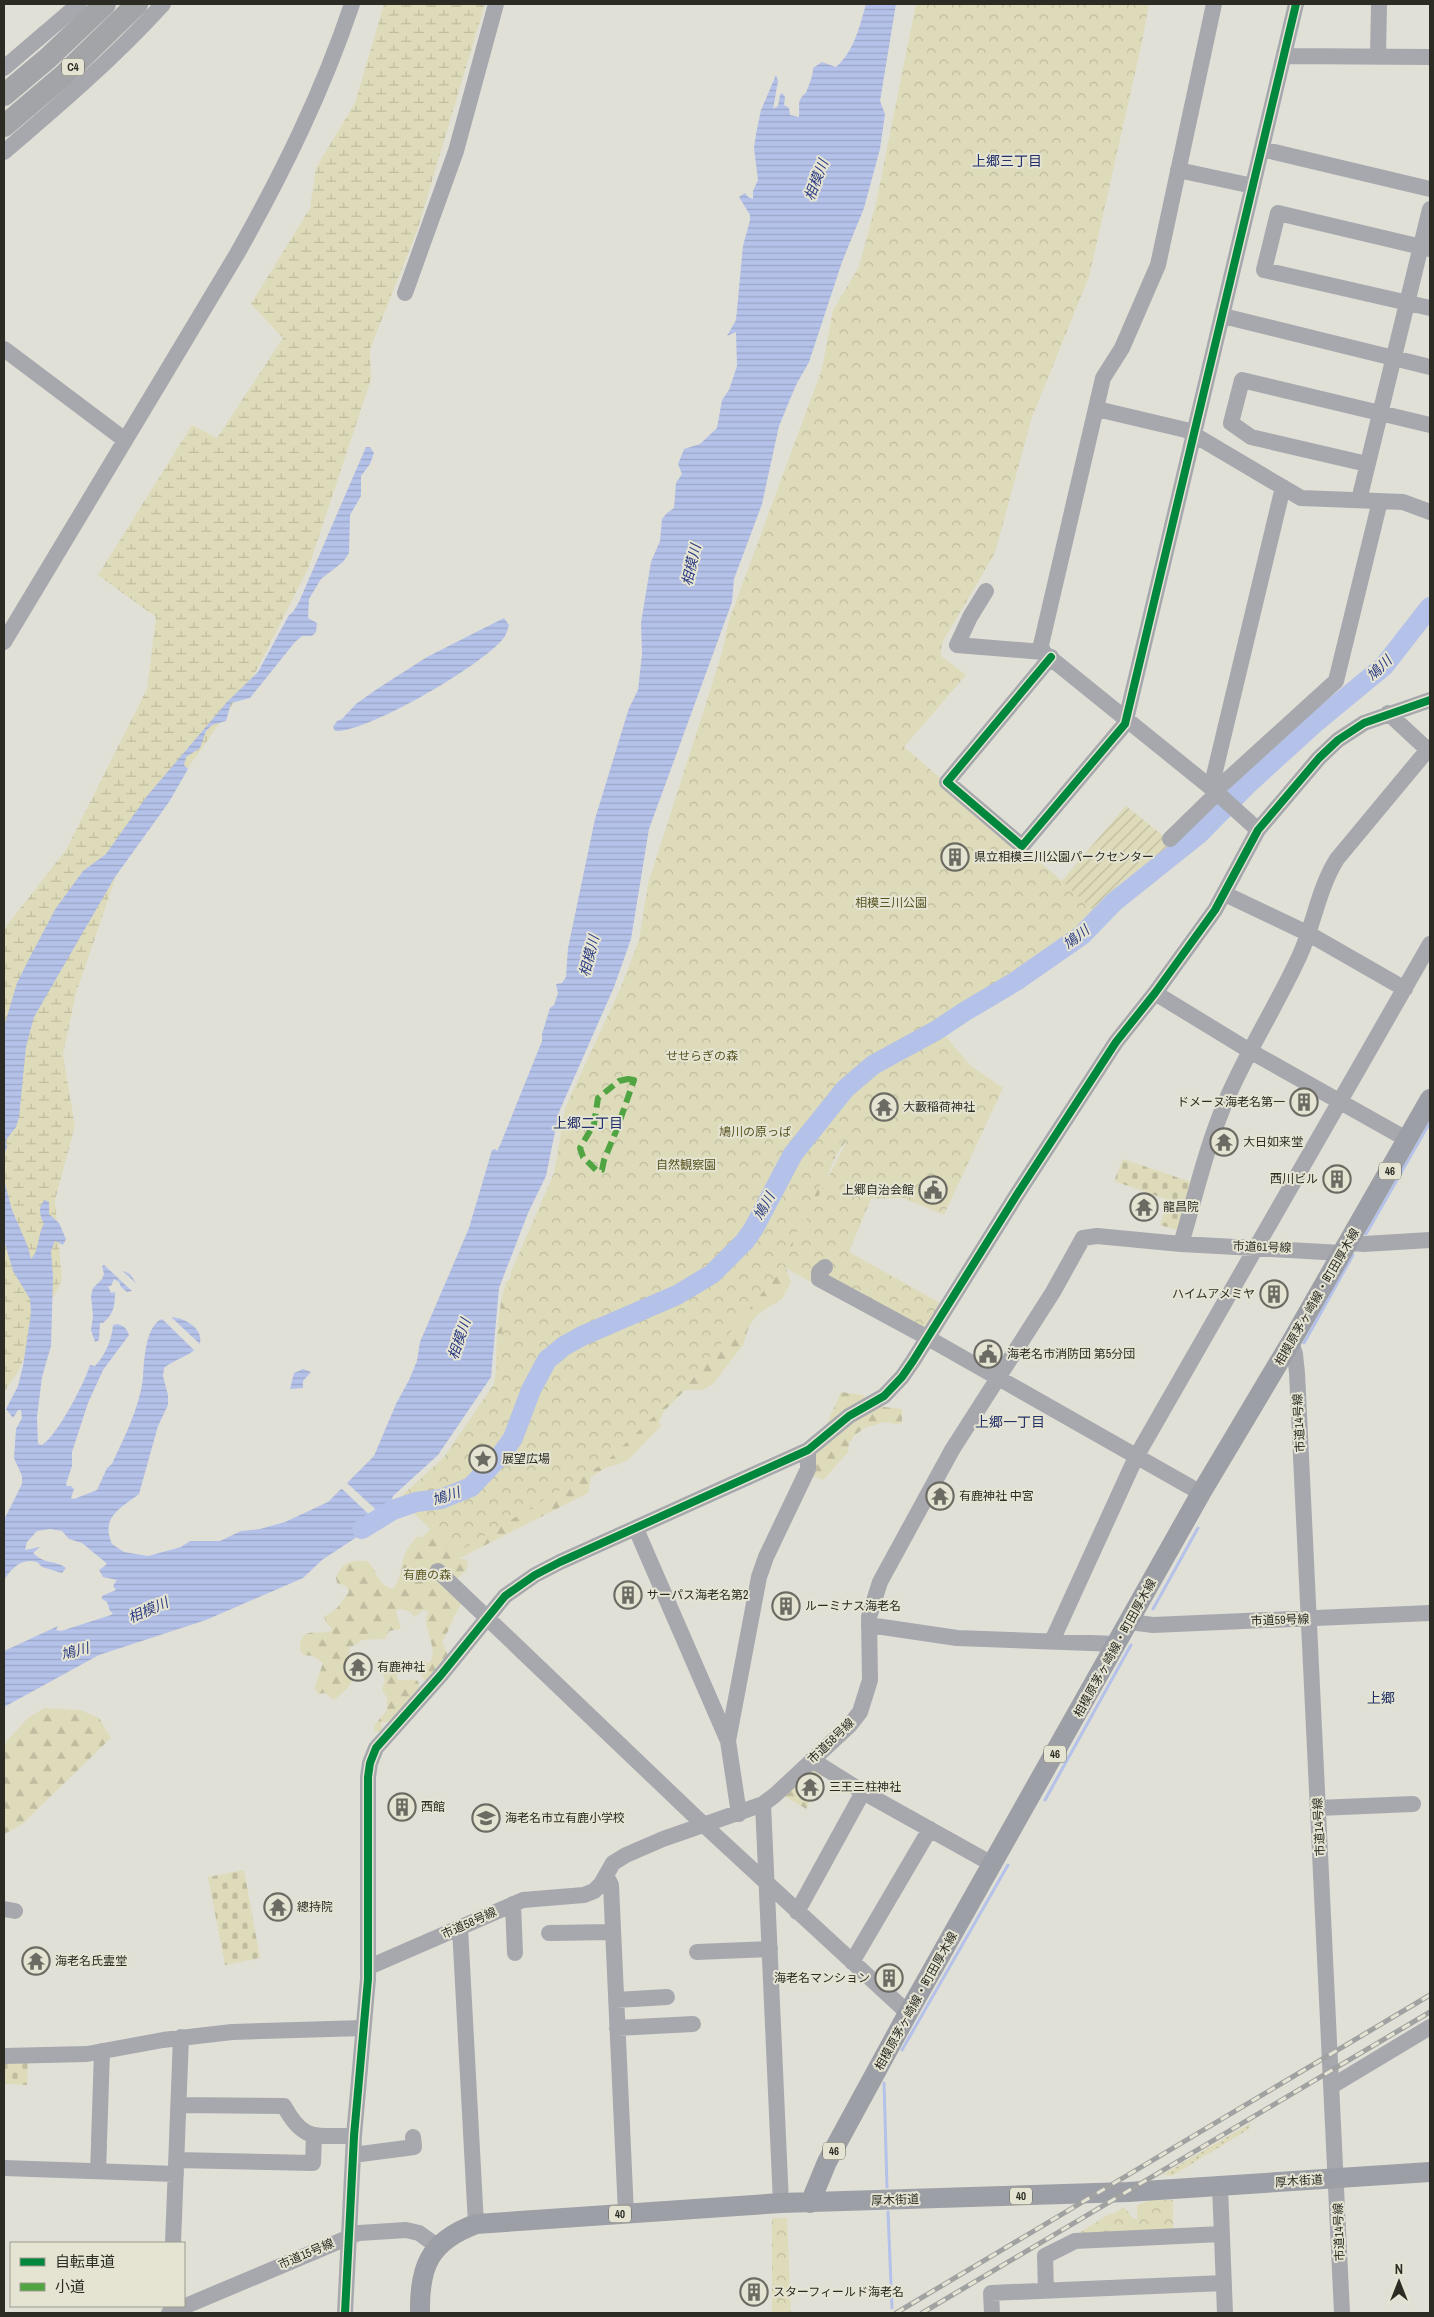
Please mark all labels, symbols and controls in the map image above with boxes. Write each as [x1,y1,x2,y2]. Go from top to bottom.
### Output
road number: C4 [62,58,84,76]
district label: 上郷三丁目 [972,152,1042,170]
water label: 相模川 [800,155,833,203]
water label: 相模川 [678,541,705,587]
water label: 鳩川 [1363,650,1397,684]
building icon: 県立相模三川公園パークセンター [940,842,970,872]
place label: 県立相模三川公園パークセンター [974,849,1154,865]
park label: 相模三川公園 [855,895,927,911]
water label: 鳩川 [1059,920,1094,953]
water label: 相模川 [575,932,603,979]
park label: せせらぎの森 [666,1048,738,1064]
building icon: ドメーヌ海老名第一 [1289,1087,1319,1117]
temple icon: 大藪稲荷神社 [869,1092,899,1122]
place label: ドメーヌ海老名第一 [1177,1094,1285,1110]
place label: 大藪稲荷神社 [903,1099,975,1115]
district label: 上郷二丁目 [553,1114,623,1132]
park label: 鳩川の原っぱ [719,1124,791,1140]
temple icon: 大日如来堂 [1209,1127,1239,1157]
place label: 大日如来堂 [1243,1134,1303,1150]
park label: 自然観察園 [656,1157,716,1173]
road number: 46 [1379,1162,1401,1180]
building icon: 西川ビル [1322,1164,1352,1194]
place label: 西川ビル [1270,1171,1318,1187]
public building icon: 上郷自治会館 [918,1175,948,1205]
place label: 上郷自治会館 [842,1182,914,1198]
water label: 鳩川 [749,1188,780,1223]
temple icon: 龍昌院 [1129,1192,1159,1222]
place label: 龍昌院 [1163,1199,1199,1215]
street label: 相模原茅ヶ崎線・町田厚木線 [1271,1225,1363,1369]
street label: 市道61号線 [1232,1238,1292,1256]
building icon: ハイムアメミヤ [1259,1279,1289,1309]
place label: ハイムアメミヤ [1172,1286,1255,1302]
water label: 相模川 [444,1314,475,1362]
public building icon: 海老名市消防団 第5分団 [973,1339,1003,1369]
place label: 海老名市消防団 第5分団 [1007,1346,1135,1362]
street label: 市道14号線 [1289,1393,1309,1453]
district label: 上郷一丁目 [975,1413,1045,1431]
place icon: 展望広場 [468,1444,498,1474]
place label: 展望広場 [502,1451,550,1467]
temple icon: 有鹿神社 中宮 [925,1481,955,1511]
water label: 鳩川 [430,1482,464,1509]
place label: 有鹿神社 中宮 [959,1488,1034,1504]
park label: 有鹿の森 [403,1567,451,1583]
street label: 相模原茅ヶ崎線・町田厚木線 [1070,1576,1160,1720]
building icon: サーパス海老名第2 [613,1580,643,1610]
place label: サーパス海老名第2 [647,1587,748,1603]
building icon: ルーミナス海老名 [771,1591,801,1621]
water label: 相模川 [125,1592,173,1627]
place label: ルーミナス海老名 [805,1598,901,1614]
street label: 市道59号線 [1250,1611,1310,1629]
water label: 鳩川 [59,1638,93,1663]
temple icon: 有鹿神社 [343,1652,373,1682]
place label: 有鹿神社 [377,1659,425,1675]
district label: 上郷 [1367,1689,1395,1707]
street label: 市道58号線 [804,1715,858,1767]
road number: 46 [1044,1746,1066,1762]
temple icon: 三王三柱神社 [795,1772,825,1802]
place label: 三王三柱神社 [829,1779,901,1795]
building icon: 西館 [387,1792,417,1822]
street label: 市道14号線 [1309,1797,1329,1857]
place label: 西館 [421,1799,445,1815]
school or university icon: 海老名市立有鹿小学校 [471,1803,501,1833]
place label: 海老名市立有鹿小学校 [505,1810,625,1826]
temple icon: 總持院 [263,1892,293,1922]
place label: 總持院 [297,1899,333,1915]
street label: 市道58号線 [439,1904,499,1942]
street label: 相模原茅ヶ崎線・町田厚木線 [871,1929,961,2073]
temple icon: 海老名氏霊堂 [21,1946,51,1976]
place label: 海老名氏霊堂 [55,1953,127,1969]
building icon: 海老名マンション [874,1963,904,1993]
place label: 海老名マンション [774,1970,870,1986]
road number: 46 [823,2142,845,2160]
street label: 厚木街道 [1274,2171,1324,2191]
road number: 40 [1010,2188,1032,2204]
street label: 厚木街道 [871,2191,919,2209]
street label: 市道14号線 [1330,2202,1348,2262]
road number: 40 [609,2206,631,2222]
street label: 市道15号線 [276,2235,336,2273]
legend [10,2242,185,2307]
text: 自転車道 [55,2251,115,2272]
north arrow [1374,2257,1424,2307]
text: N [1395,2260,1403,2278]
text: 小道 [55,2276,85,2297]
building icon: スターフィールド海老名 [739,2277,769,2307]
place label: スターフィールド海老名 [773,2284,904,2300]

